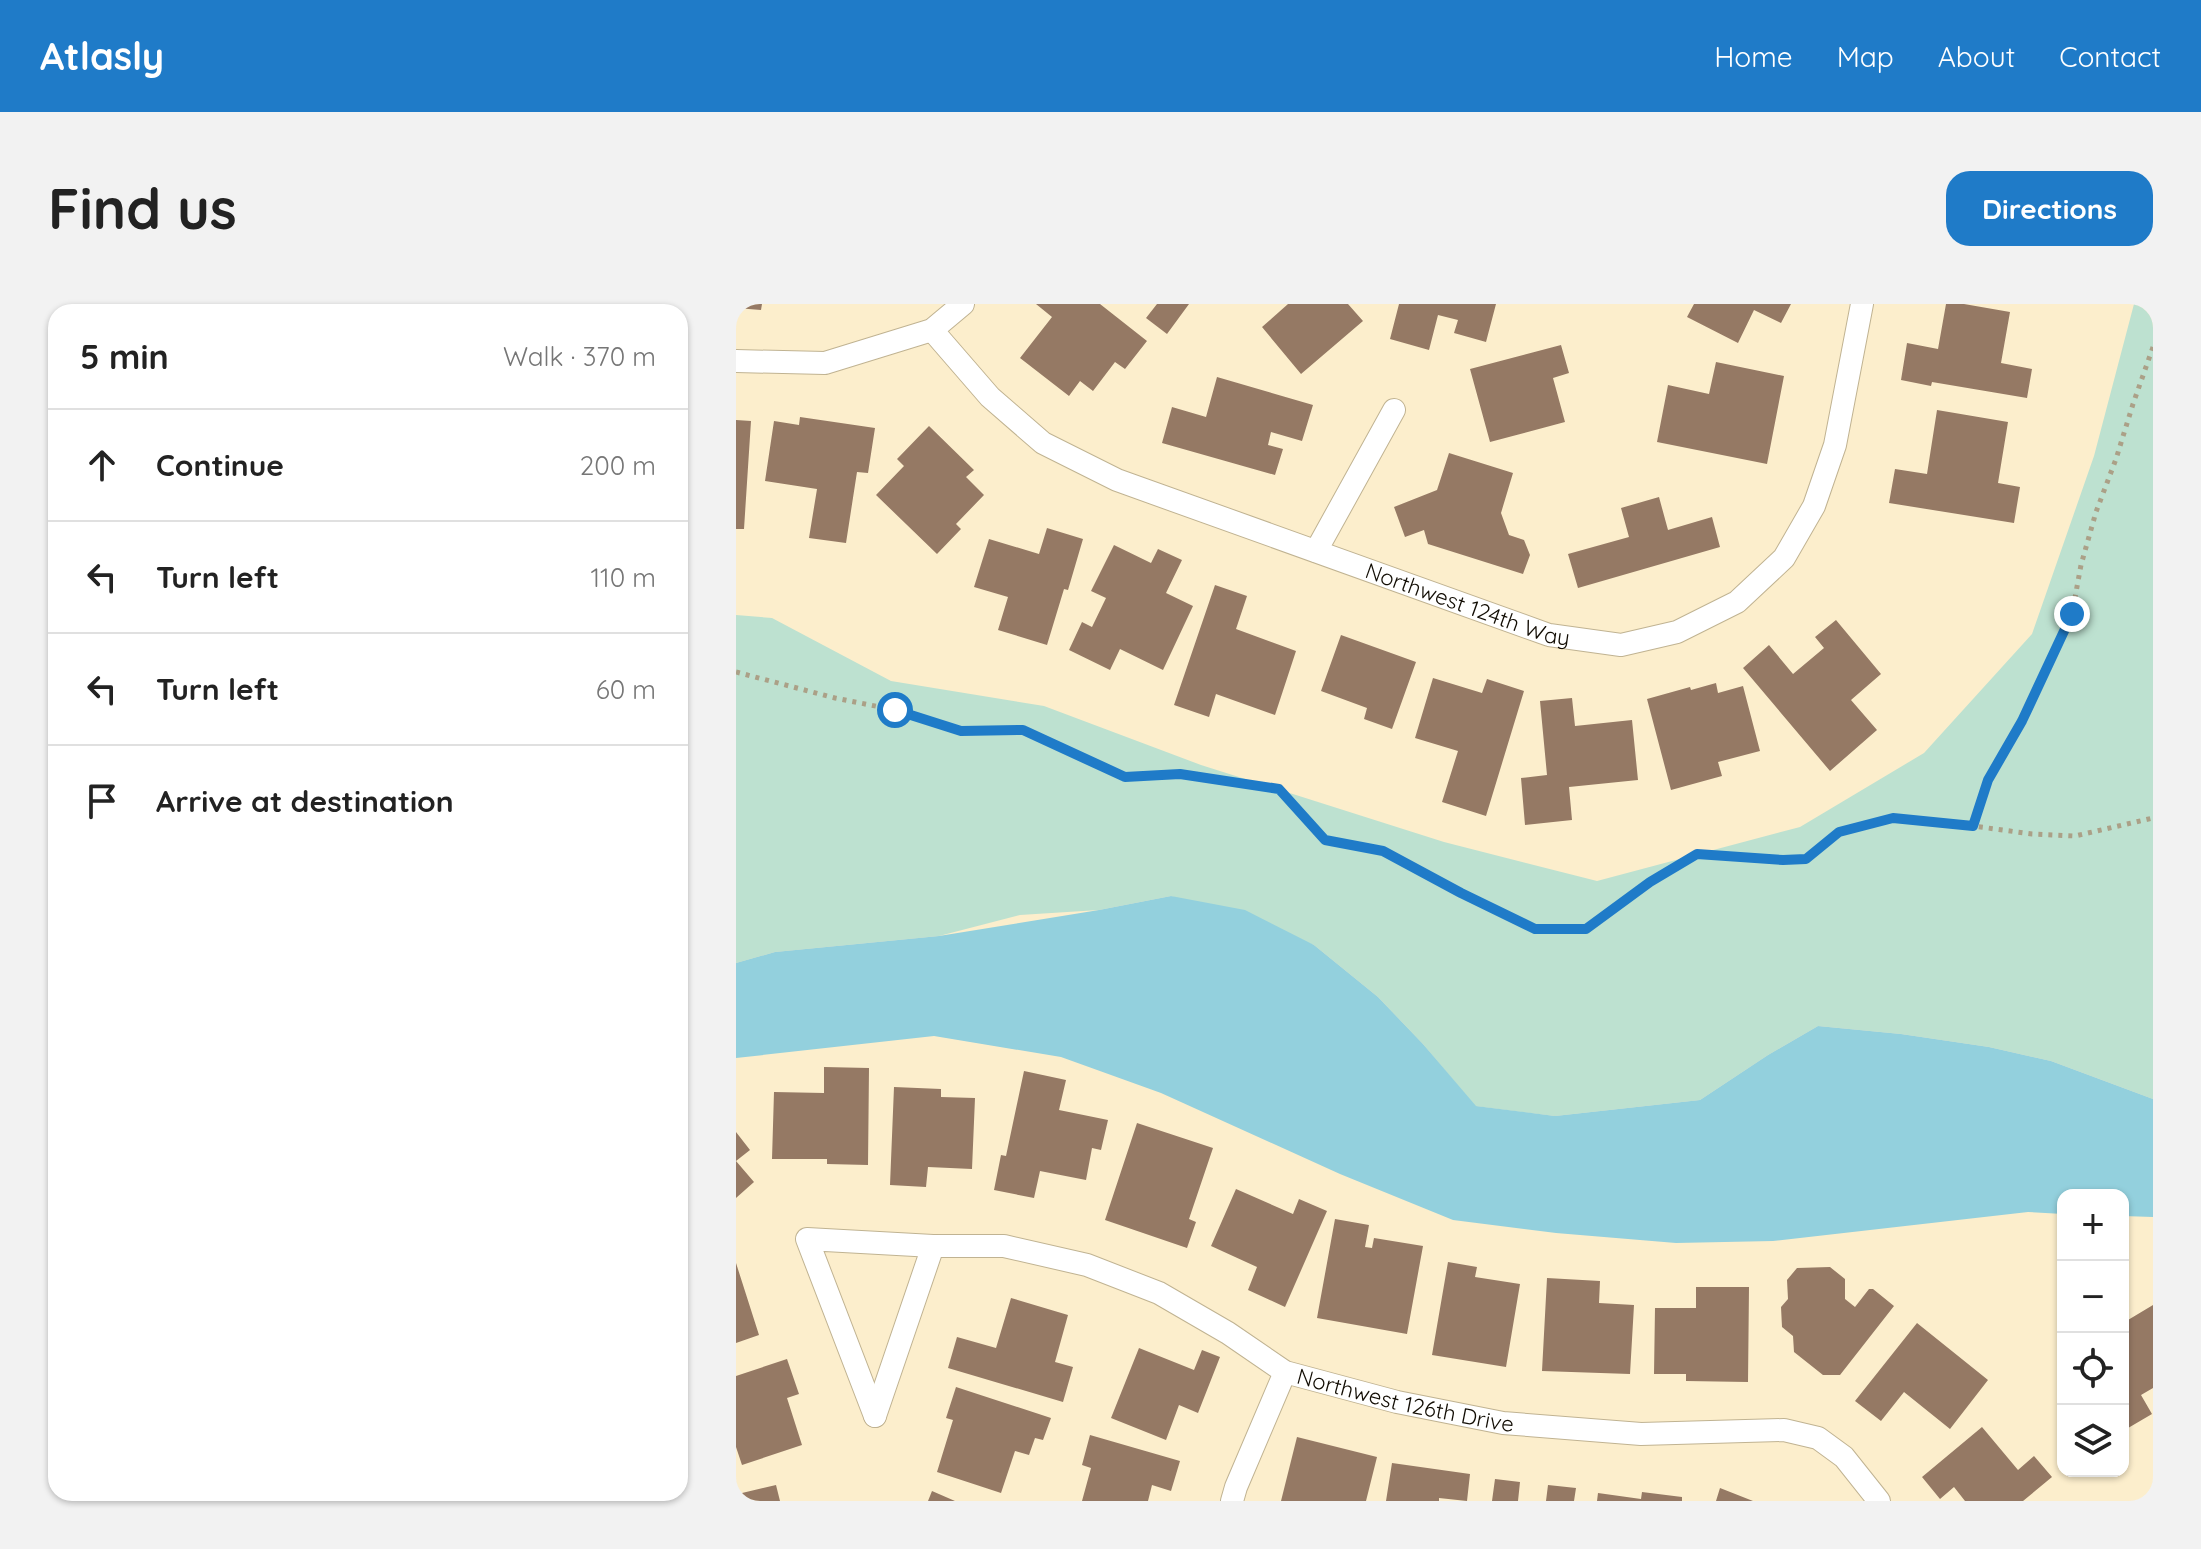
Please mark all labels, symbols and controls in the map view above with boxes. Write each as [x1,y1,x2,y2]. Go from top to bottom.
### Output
text: Atlasly [40,32,164,80]
text: Home [1714,39,1793,74]
text: Map [1837,39,1894,74]
text: About [1938,39,2015,74]
text: Contact [2059,39,2161,74]
button: Directions [1946,171,2153,246]
text: Find us [48,173,237,243]
text: 5 min [80,335,169,378]
text: Walk · 370 m [503,340,656,373]
icon: ahead [80,443,124,487]
text: Continue [156,446,284,484]
text: 200 m [580,449,656,482]
icon: left [80,555,124,599]
street label: Northwest 124th Way [1362,556,1572,652]
text: Turn left [156,558,279,596]
text: 110 m [590,561,656,594]
route end [2054,596,2090,632]
icon: left [80,667,124,711]
text: Turn left [156,670,279,708]
text: 60 m [596,673,656,706]
route start [877,692,913,728]
icon: arrive [80,779,124,823]
text: Arrive at destination [156,782,454,820]
map controls [2057,1189,2129,1477]
button: + [2057,1189,2129,1261]
button: − [2057,1261,2129,1333]
button: locate [2057,1333,2129,1405]
street label: Northwest 126th Drive [1294,1362,1515,1438]
button: layers [2057,1405,2129,1477]

